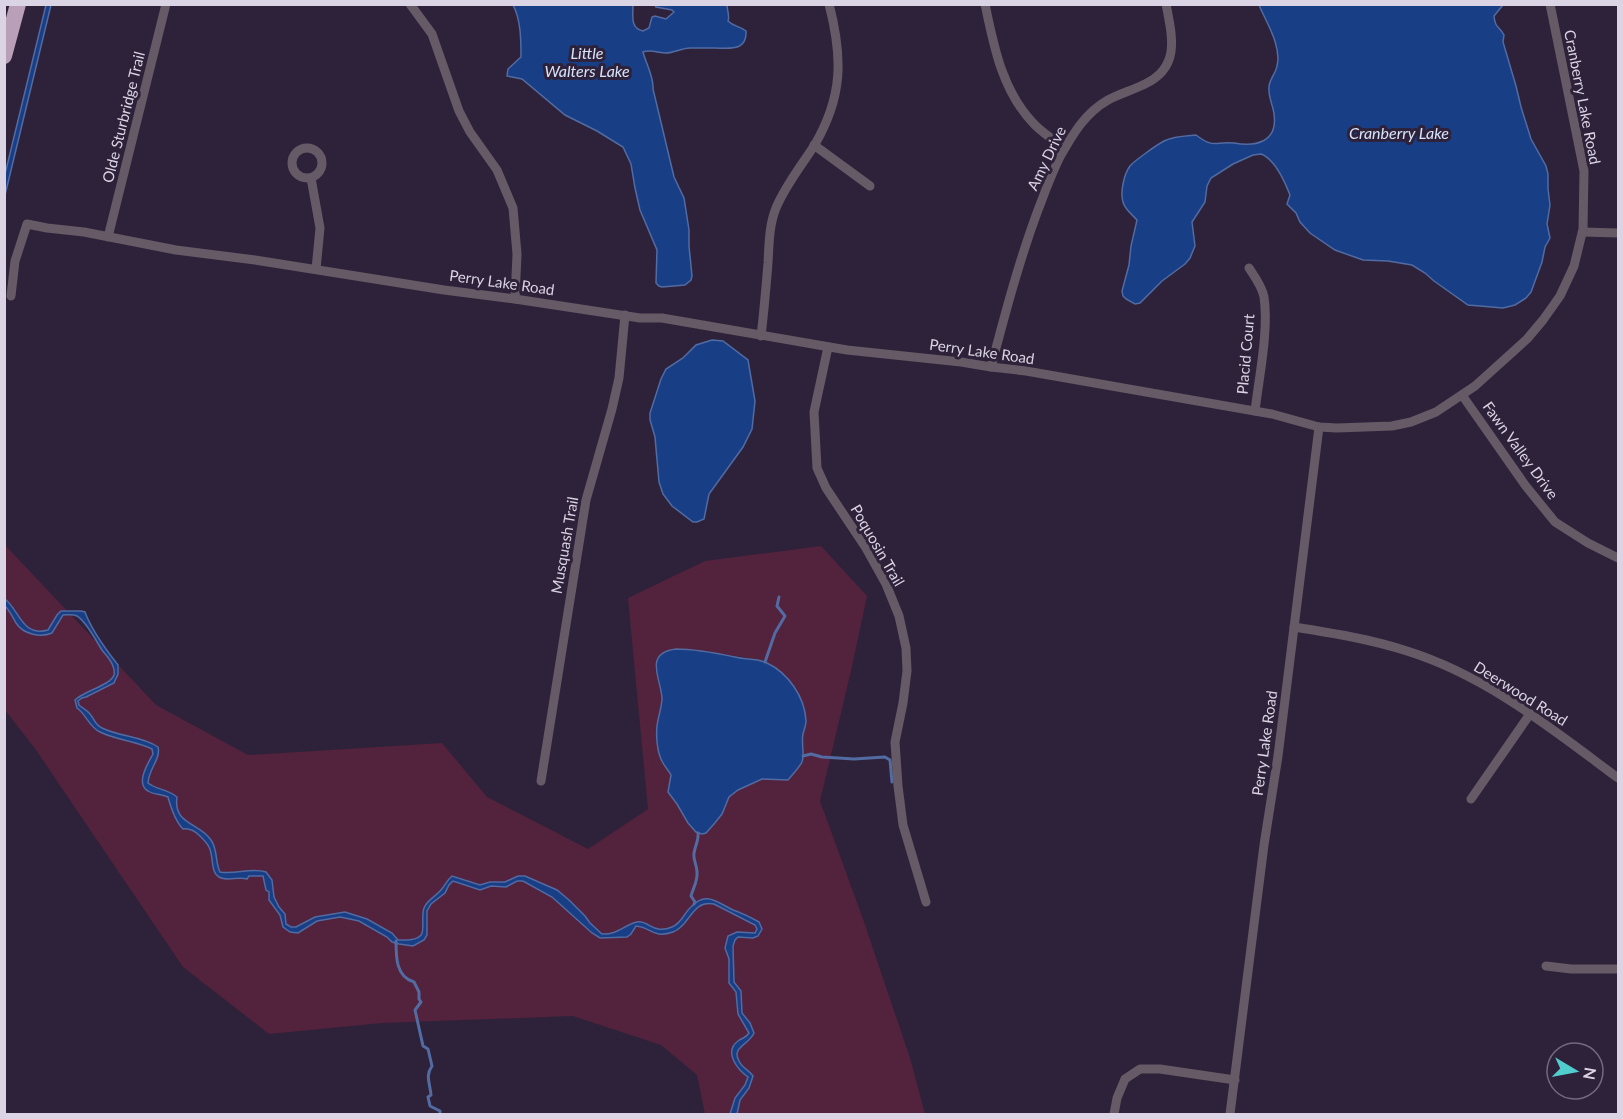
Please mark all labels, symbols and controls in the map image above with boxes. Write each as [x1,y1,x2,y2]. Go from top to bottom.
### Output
street label: Cranberry Lake Road [1561,28,1605,166]
water label: Little Walters Lake [544,43,630,80]
street label: Olde Sturbridge Trail [98,50,148,184]
street label: Amy Drive [1023,123,1069,193]
water label: Cranberry Lake [1349,123,1449,142]
street label: Perry Lake Road [448,266,556,298]
street label: Placid Court [1233,312,1258,395]
street label: Perry Lake Road [928,335,1036,367]
street label: Fawn Valley Drive [1479,398,1563,503]
street label: Musquash Trail [547,495,581,595]
street label: Poquosin Trail [847,501,909,589]
street label: Deerwood Road [1471,657,1571,729]
street label: Perry Lake Road [1248,689,1280,797]
north arrow [1545,1041,1605,1101]
text: N [1580,1066,1601,1081]

